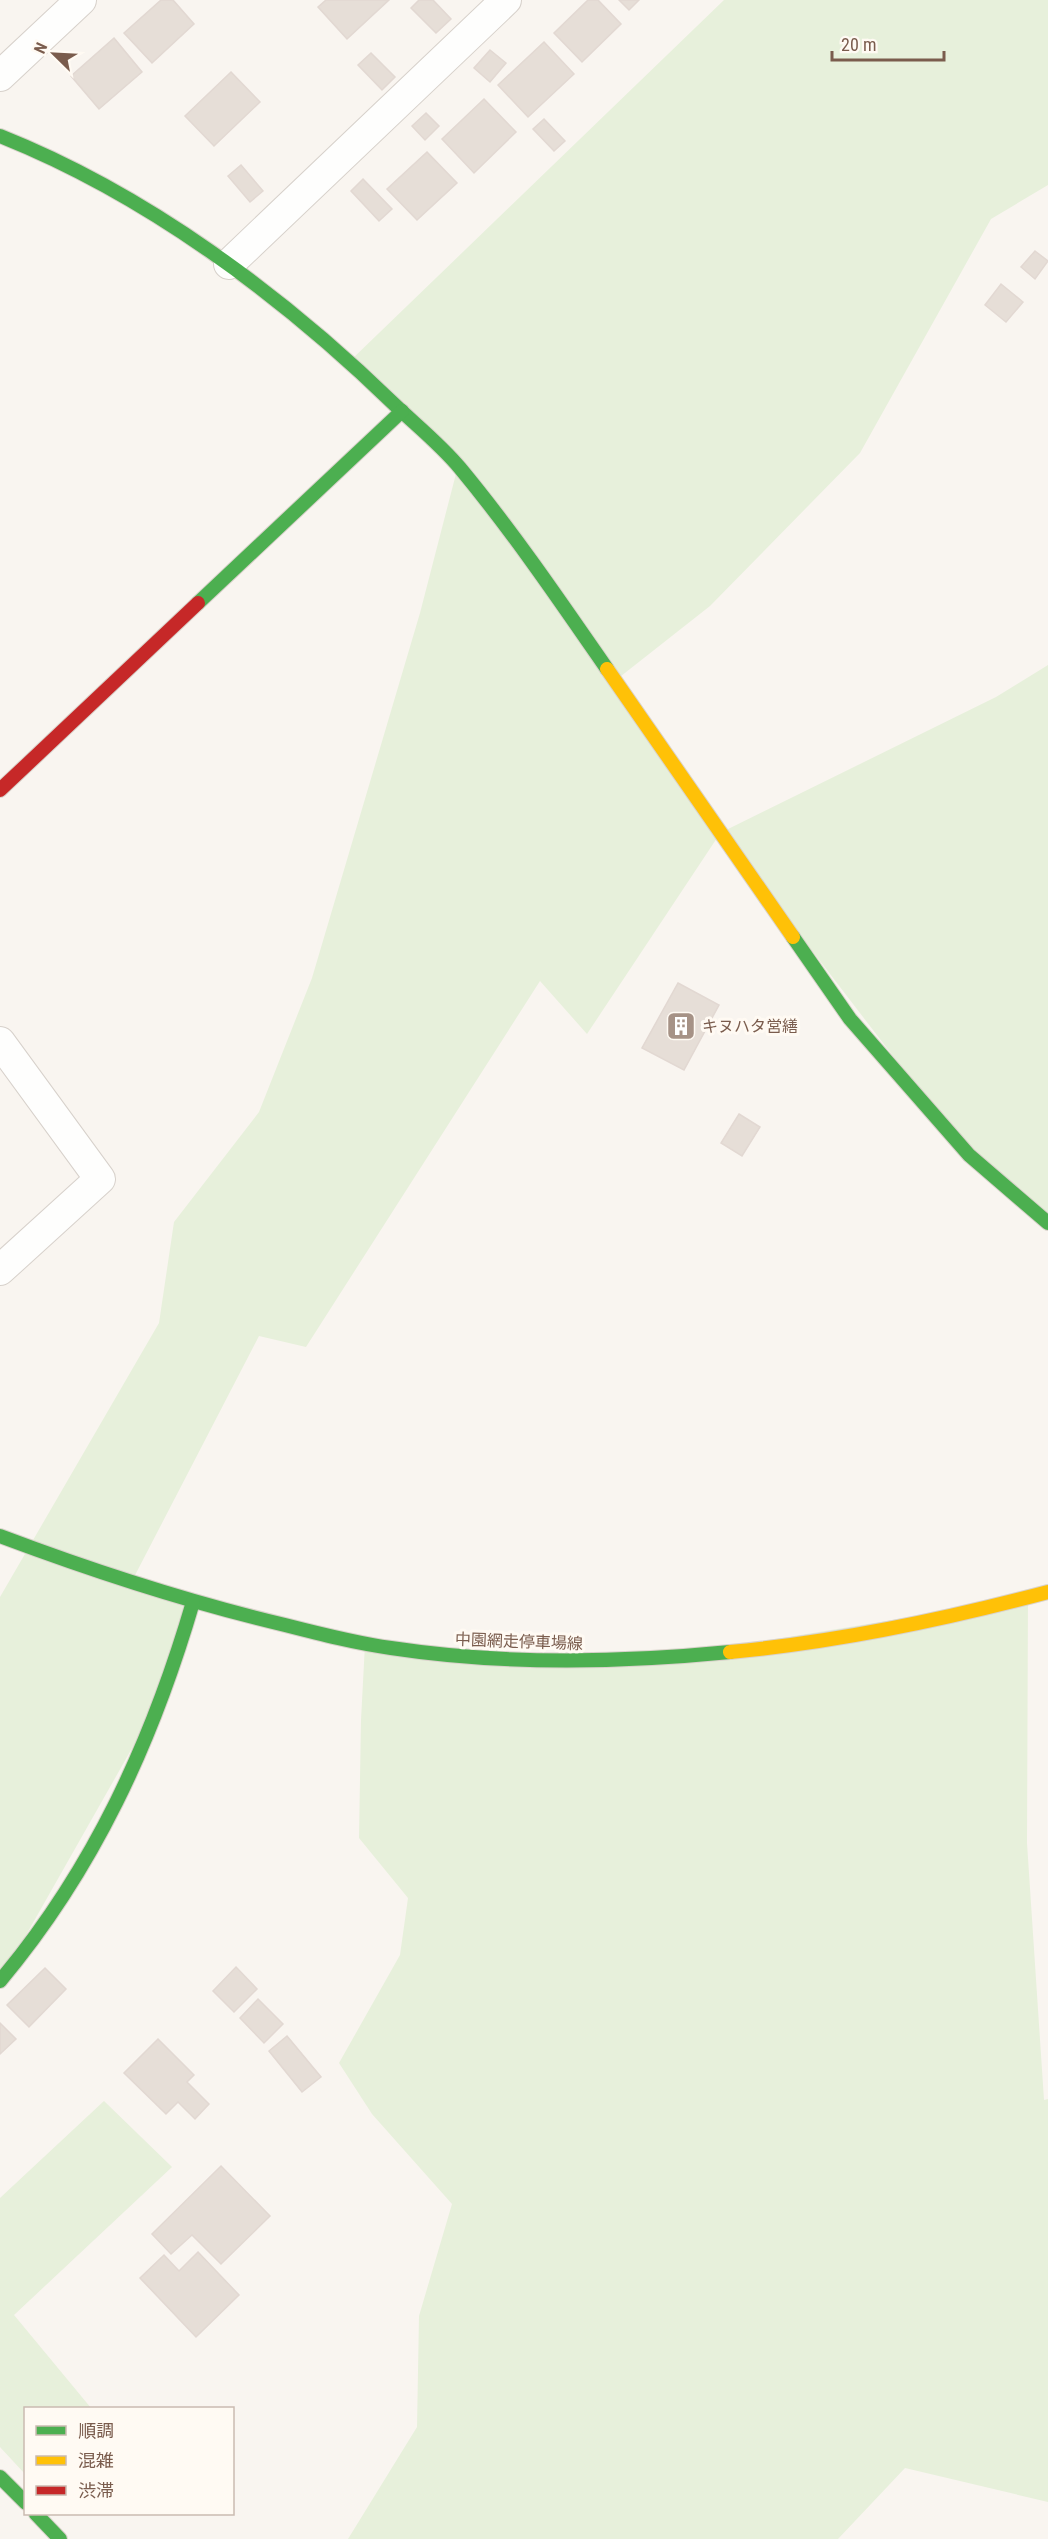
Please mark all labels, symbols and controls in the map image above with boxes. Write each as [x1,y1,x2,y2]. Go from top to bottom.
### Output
north arrow [24,24,84,84]
scale bar [832,24,944,62]
text: 20 m [841,34,876,55]
text: N [30,40,51,56]
building icon: キヌハタ営繕 [665,1010,697,1042]
place label: キヌハタ営繕 [702,1017,798,1036]
street label: 中園網走停車場線 [455,1630,583,1653]
legend [24,2407,234,2515]
text: 順調 [78,2420,114,2441]
text: 混雑 [78,2450,114,2471]
text: 渋滞 [78,2480,114,2501]

